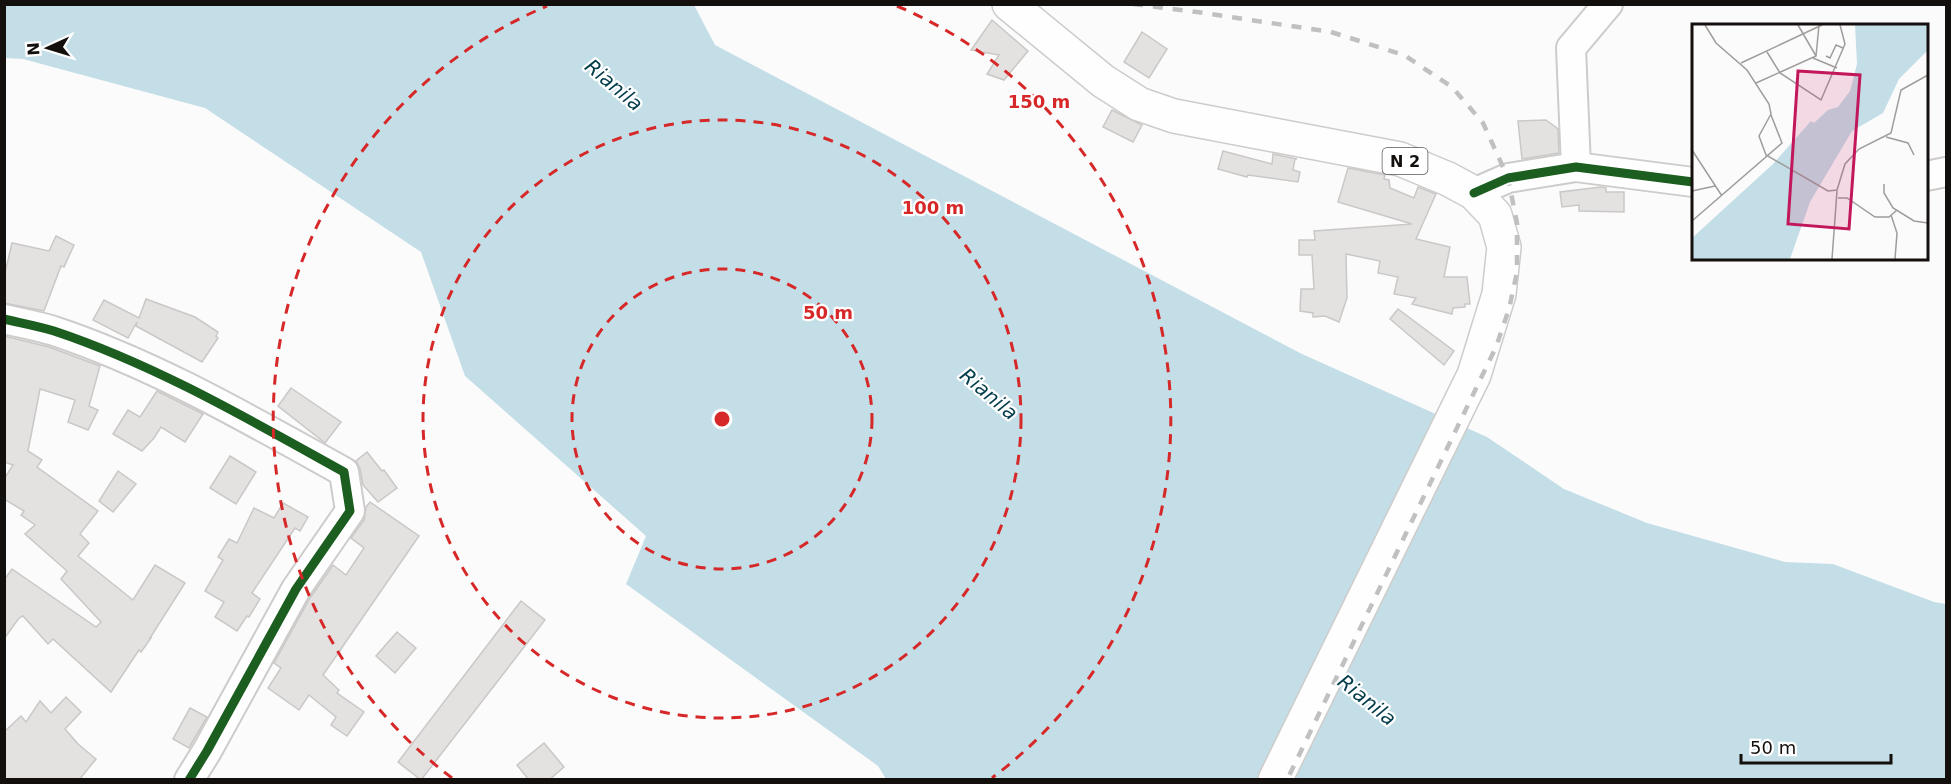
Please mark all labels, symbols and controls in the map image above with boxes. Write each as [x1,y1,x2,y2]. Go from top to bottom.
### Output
north arrow [18,18,78,78]
inset map [1692,24,1927,260]
text: N [24,42,43,56]
water label: Rianila [580,54,648,116]
text: 150 m [1008,91,1070,112]
road number: N 2 [1382,148,1428,174]
text: 100 m [902,197,964,218]
text: 50 m [803,302,853,323]
water label: Rianila [955,363,1023,425]
centre of rings [712,409,732,429]
water label: Rianila [1333,669,1401,731]
scale bar [1741,727,1891,765]
text: 50 m [1750,737,1796,758]

